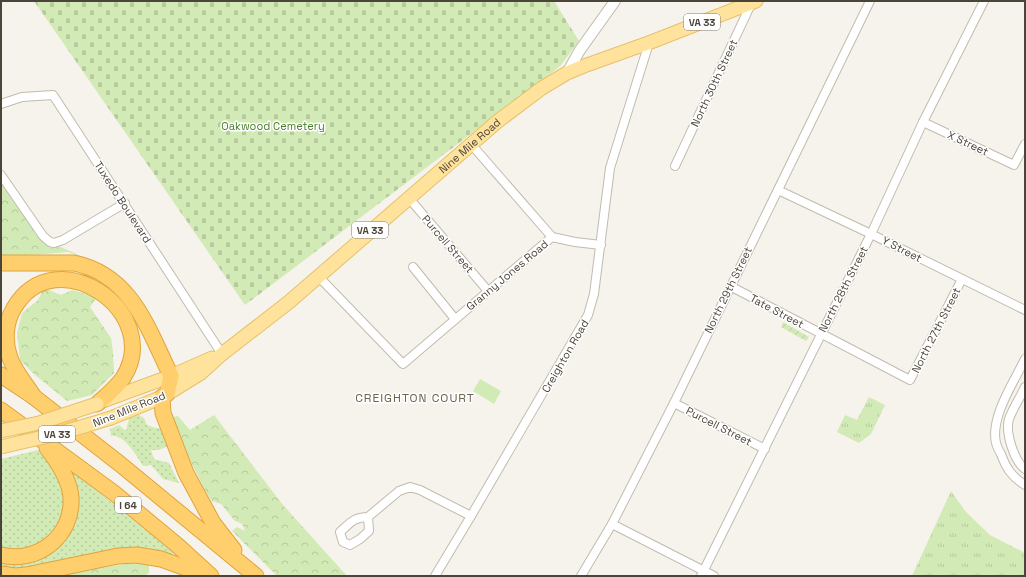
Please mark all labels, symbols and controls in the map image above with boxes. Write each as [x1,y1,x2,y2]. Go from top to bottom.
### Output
road number: VA 33 [684,14,720,30]
street label: North 30th Street [688,37,740,129]
street label: Nine Mile Road [436,115,503,176]
park label: Oakwood Cemetery [221,119,325,133]
street label: X Street [945,127,991,159]
street label: Tuxedo Boulevard [91,159,155,245]
street label: Purcell Street [419,212,477,276]
road number: VA 33 [352,222,388,238]
street label: Y Street [880,233,924,265]
street label: Granny Jones Road [463,237,551,313]
street label: North 29th Street [701,244,755,336]
street label: North 28th Street [815,244,871,334]
street label: North 27th Street [908,285,964,375]
street label: Tate Street [748,291,806,331]
street label: Creighton Road [538,317,592,395]
street label: Nine Mile Road [91,388,167,430]
district label: CREIGHTON COURT [355,390,475,406]
street label: Purcell Street [684,403,754,449]
road number: VA 33 [39,426,75,442]
road number: I 64 [115,497,141,513]

